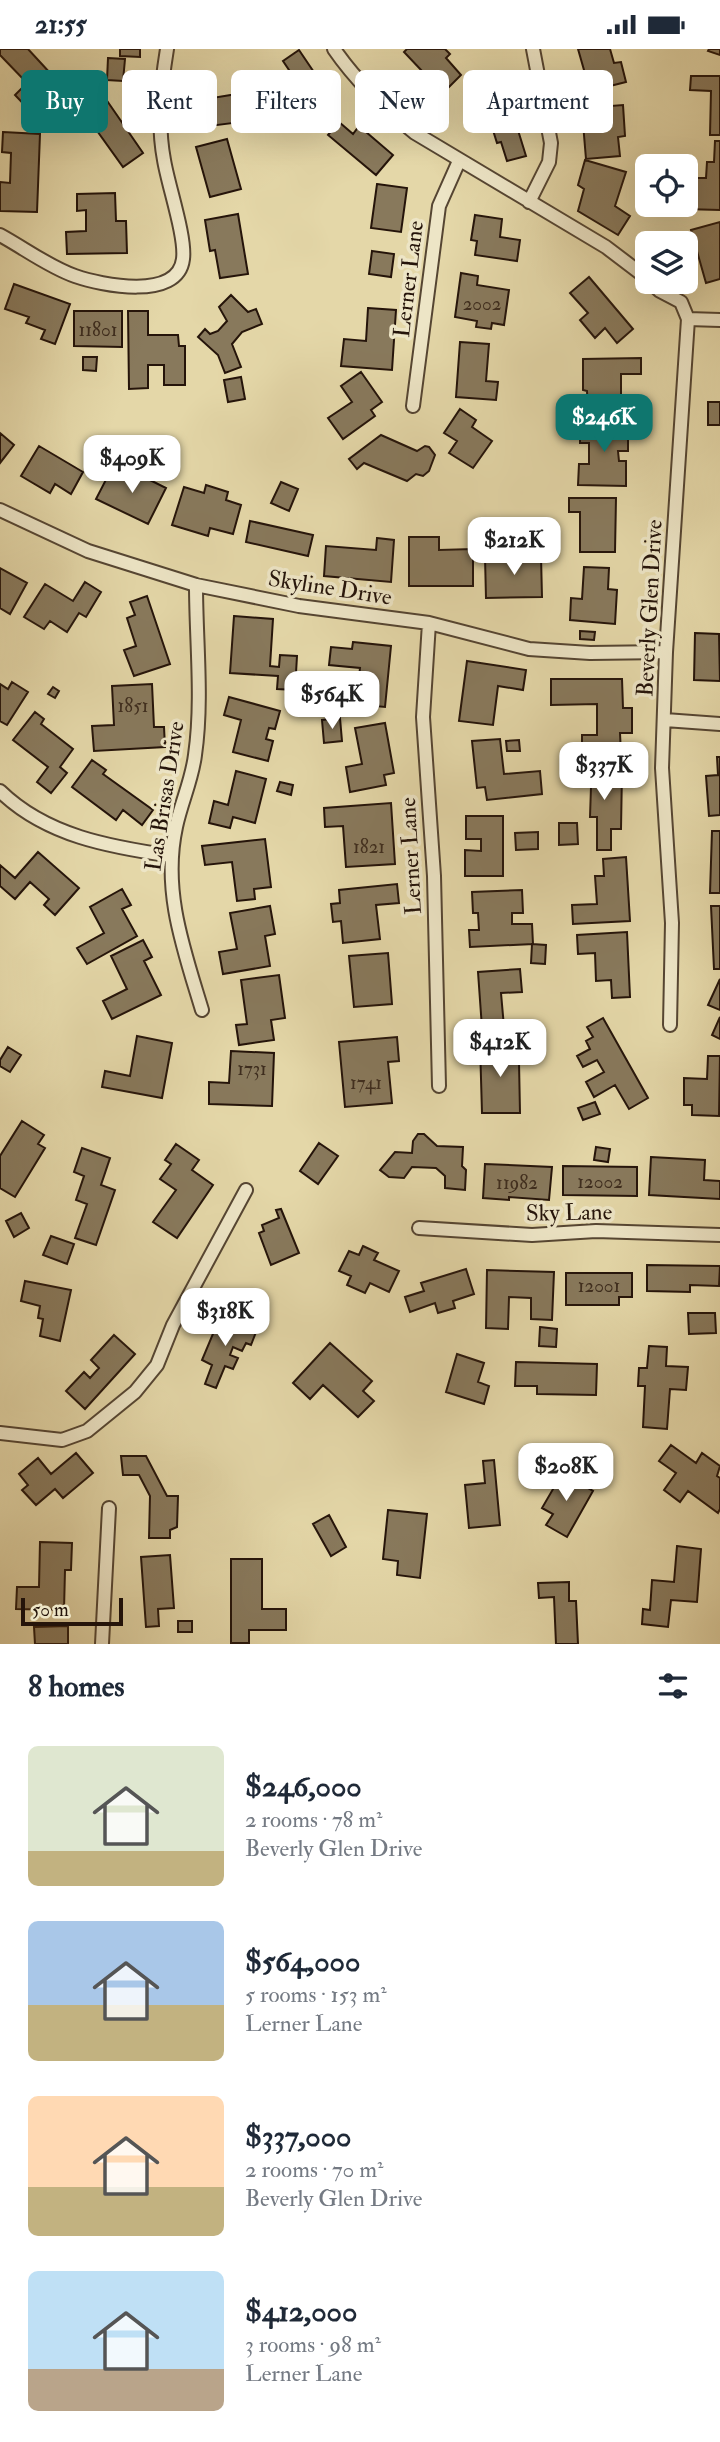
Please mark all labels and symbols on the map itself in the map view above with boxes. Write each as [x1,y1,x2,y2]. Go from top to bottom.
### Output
street label: Lerner Lane [387,219,430,339]
house number: 2002 [463,292,501,316]
house number: 11801 [79,318,117,342]
pin: $246K [555,395,653,454]
pin: $409K [83,435,181,495]
pin: $212K [465,517,563,577]
street label: Beverly Glen Drive [630,518,669,697]
street label: Skyline Drive [266,563,394,612]
pin: $564K [283,671,381,731]
house number: 1851 [118,694,148,718]
street label: Las Brisas Drive [138,719,191,873]
pin: $337K [555,743,653,802]
street label: Lerner Lane [393,796,428,915]
house number: 1821 [353,835,385,859]
pin: $412K [451,1019,549,1079]
house number: 1731 [237,1057,267,1081]
house number: 1741 [350,1071,382,1095]
house number: 12002 [577,1170,623,1194]
house number: 11982 [496,1171,538,1195]
street label: Sky Lane [526,1197,613,1228]
house number: 12001 [578,1274,620,1298]
pin: $318K [176,1289,274,1348]
pin: $208K [517,1443,615,1503]
scale bar [21,1595,122,1627]

